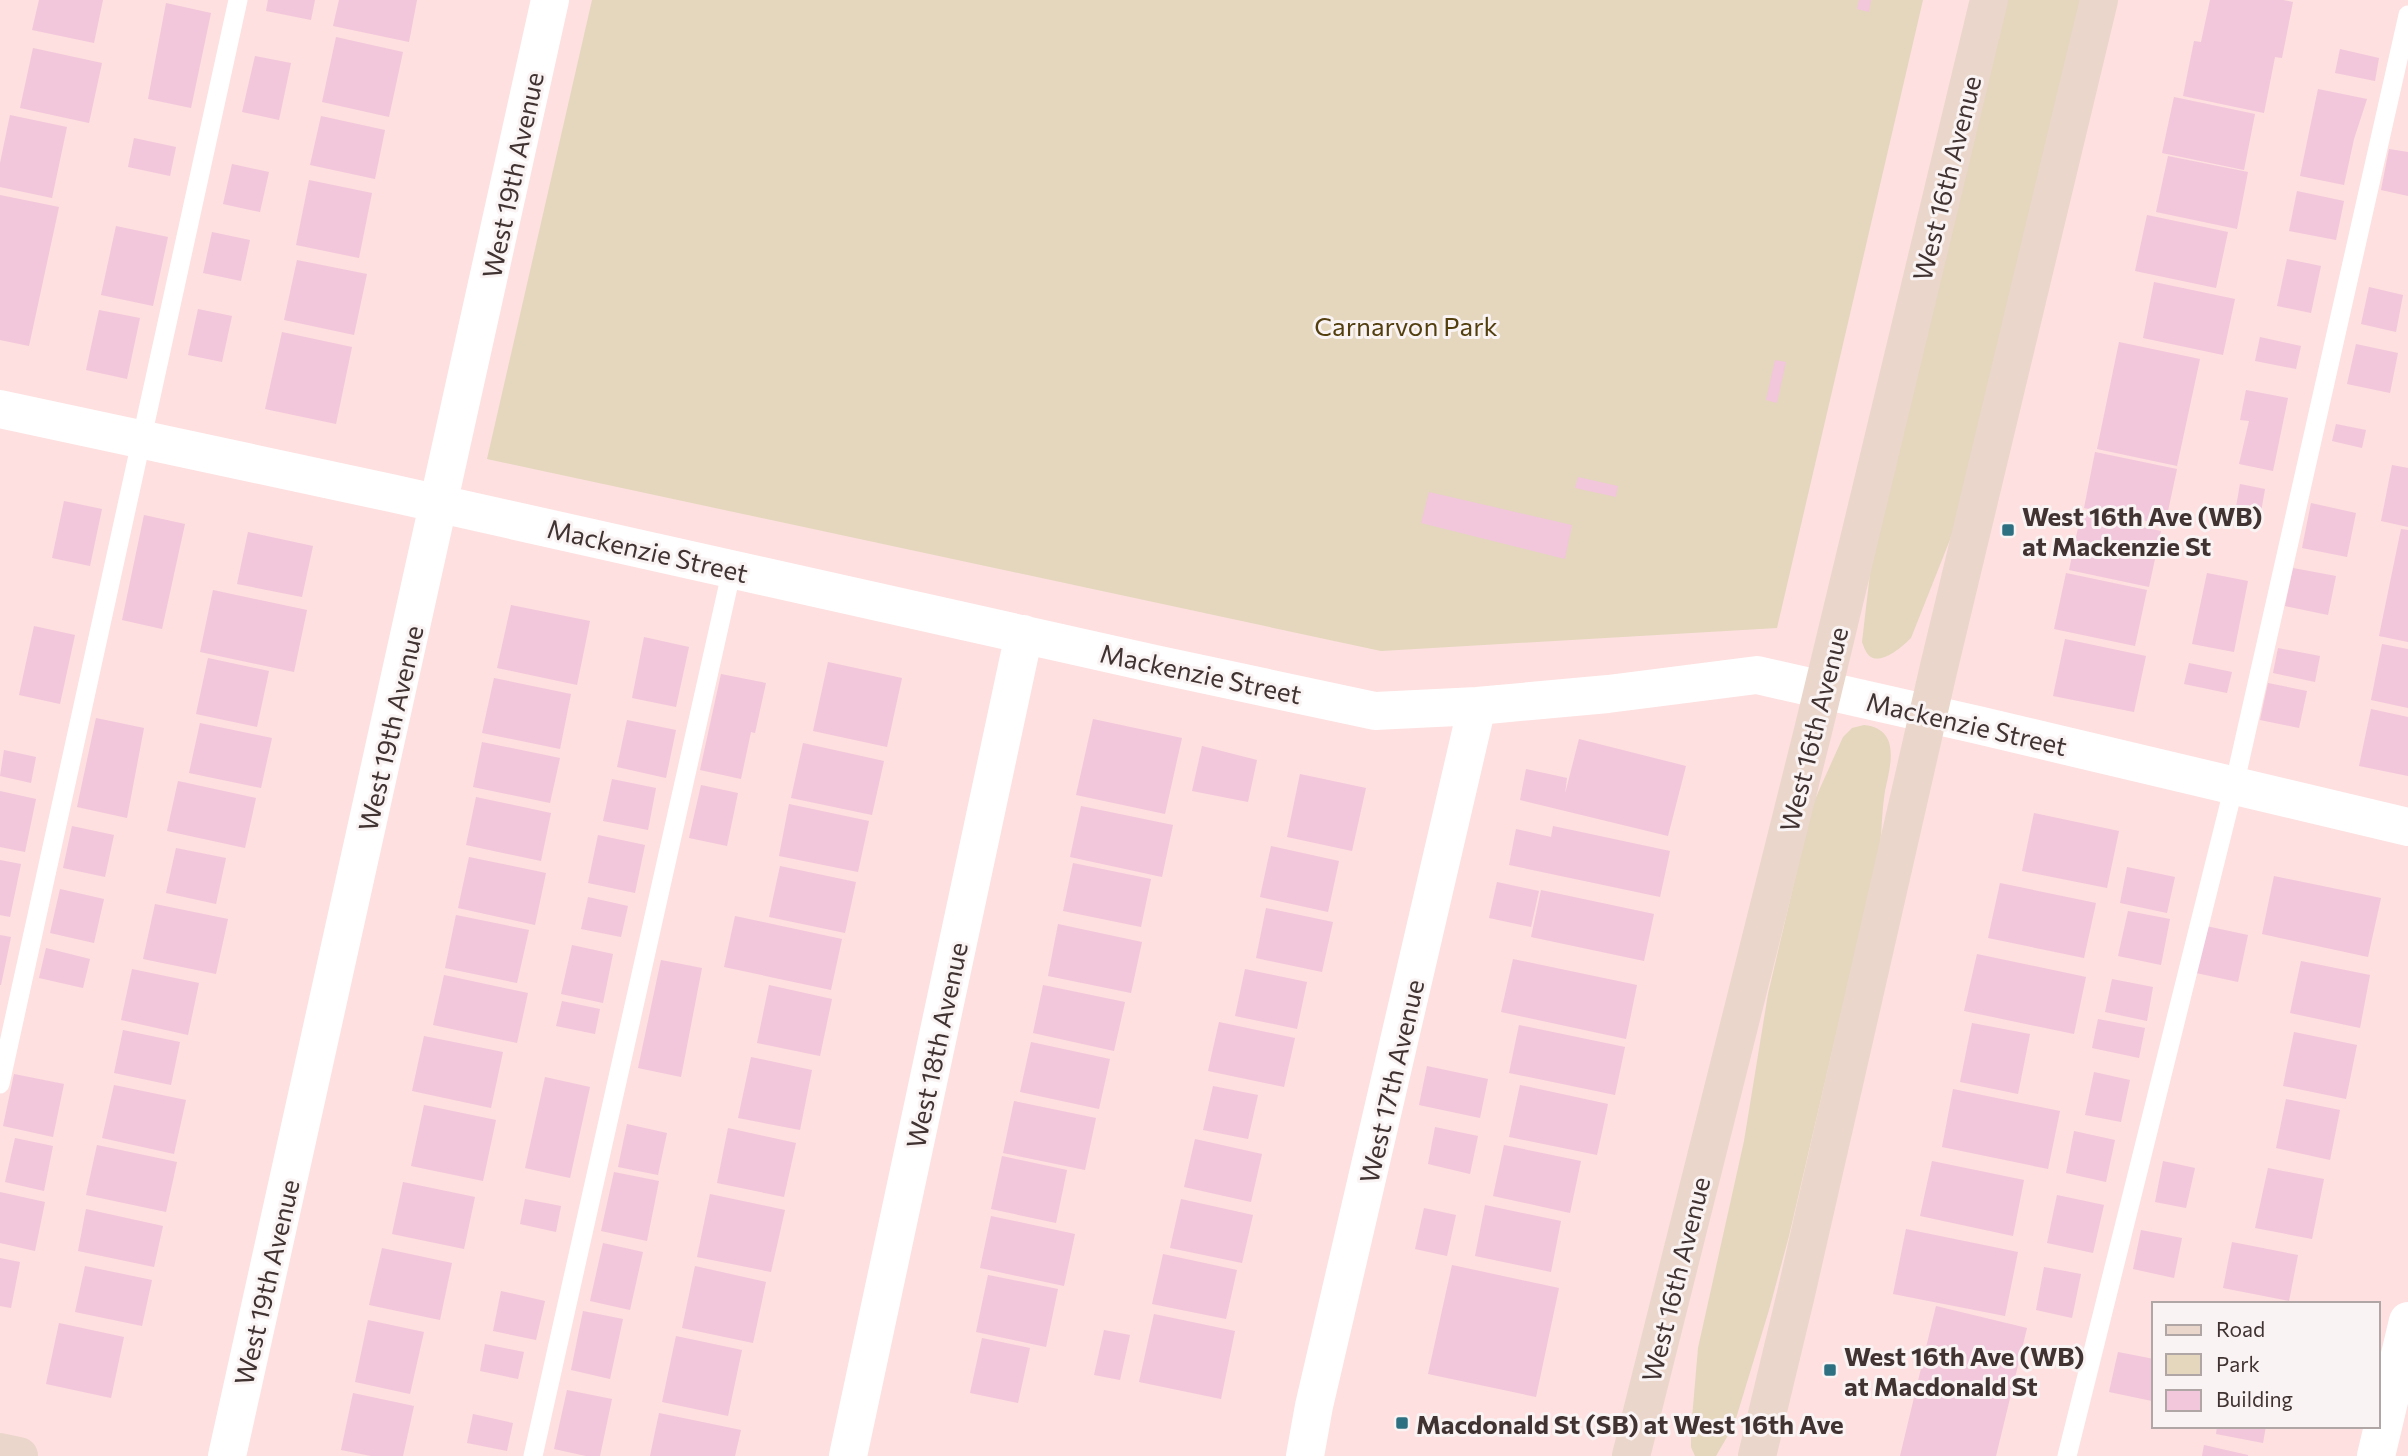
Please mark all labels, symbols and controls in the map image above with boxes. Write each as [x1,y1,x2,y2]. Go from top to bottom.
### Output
street label: West 19th Avenue [475,69,549,281]
street label: West 16th Avenue [1906,72,1986,284]
park label: Carnarvon Park [1314,310,1498,341]
place label: West 16th Ave (WB) at Mackenzie St [2022,500,2263,561]
street label: Mackenzie Street [545,512,751,588]
marker: West 16th Ave (WB) at Mackenzie St [2000,522,2016,538]
street label: West 19th Avenue [351,622,429,834]
street label: West 16th Avenue [1773,623,1853,835]
street label: Mackenzie Street [1098,637,1304,709]
street label: Mackenzie Street [1864,685,2070,761]
street label: West 18th Avenue [899,939,973,1151]
street label: West 17th Avenue [1353,976,1429,1186]
street label: West 16th Avenue [1635,1173,1715,1385]
street label: West 19th Avenue [227,1176,305,1388]
legend [2152,1302,2380,1428]
text: Road [2216,1316,2265,1341]
place label: West 16th Ave (WB) at Macdonald St [1844,1340,2085,1401]
text: Park [2216,1351,2260,1376]
marker: West 16th Ave (WB) at Macdonald St [1822,1362,1838,1378]
text: Building [2216,1386,2293,1411]
place label: Macdonald St (SB) at West 16th Ave [1416,1408,1844,1439]
marker: Macdonald St (SB) at West 16th Ave [1394,1415,1410,1431]

